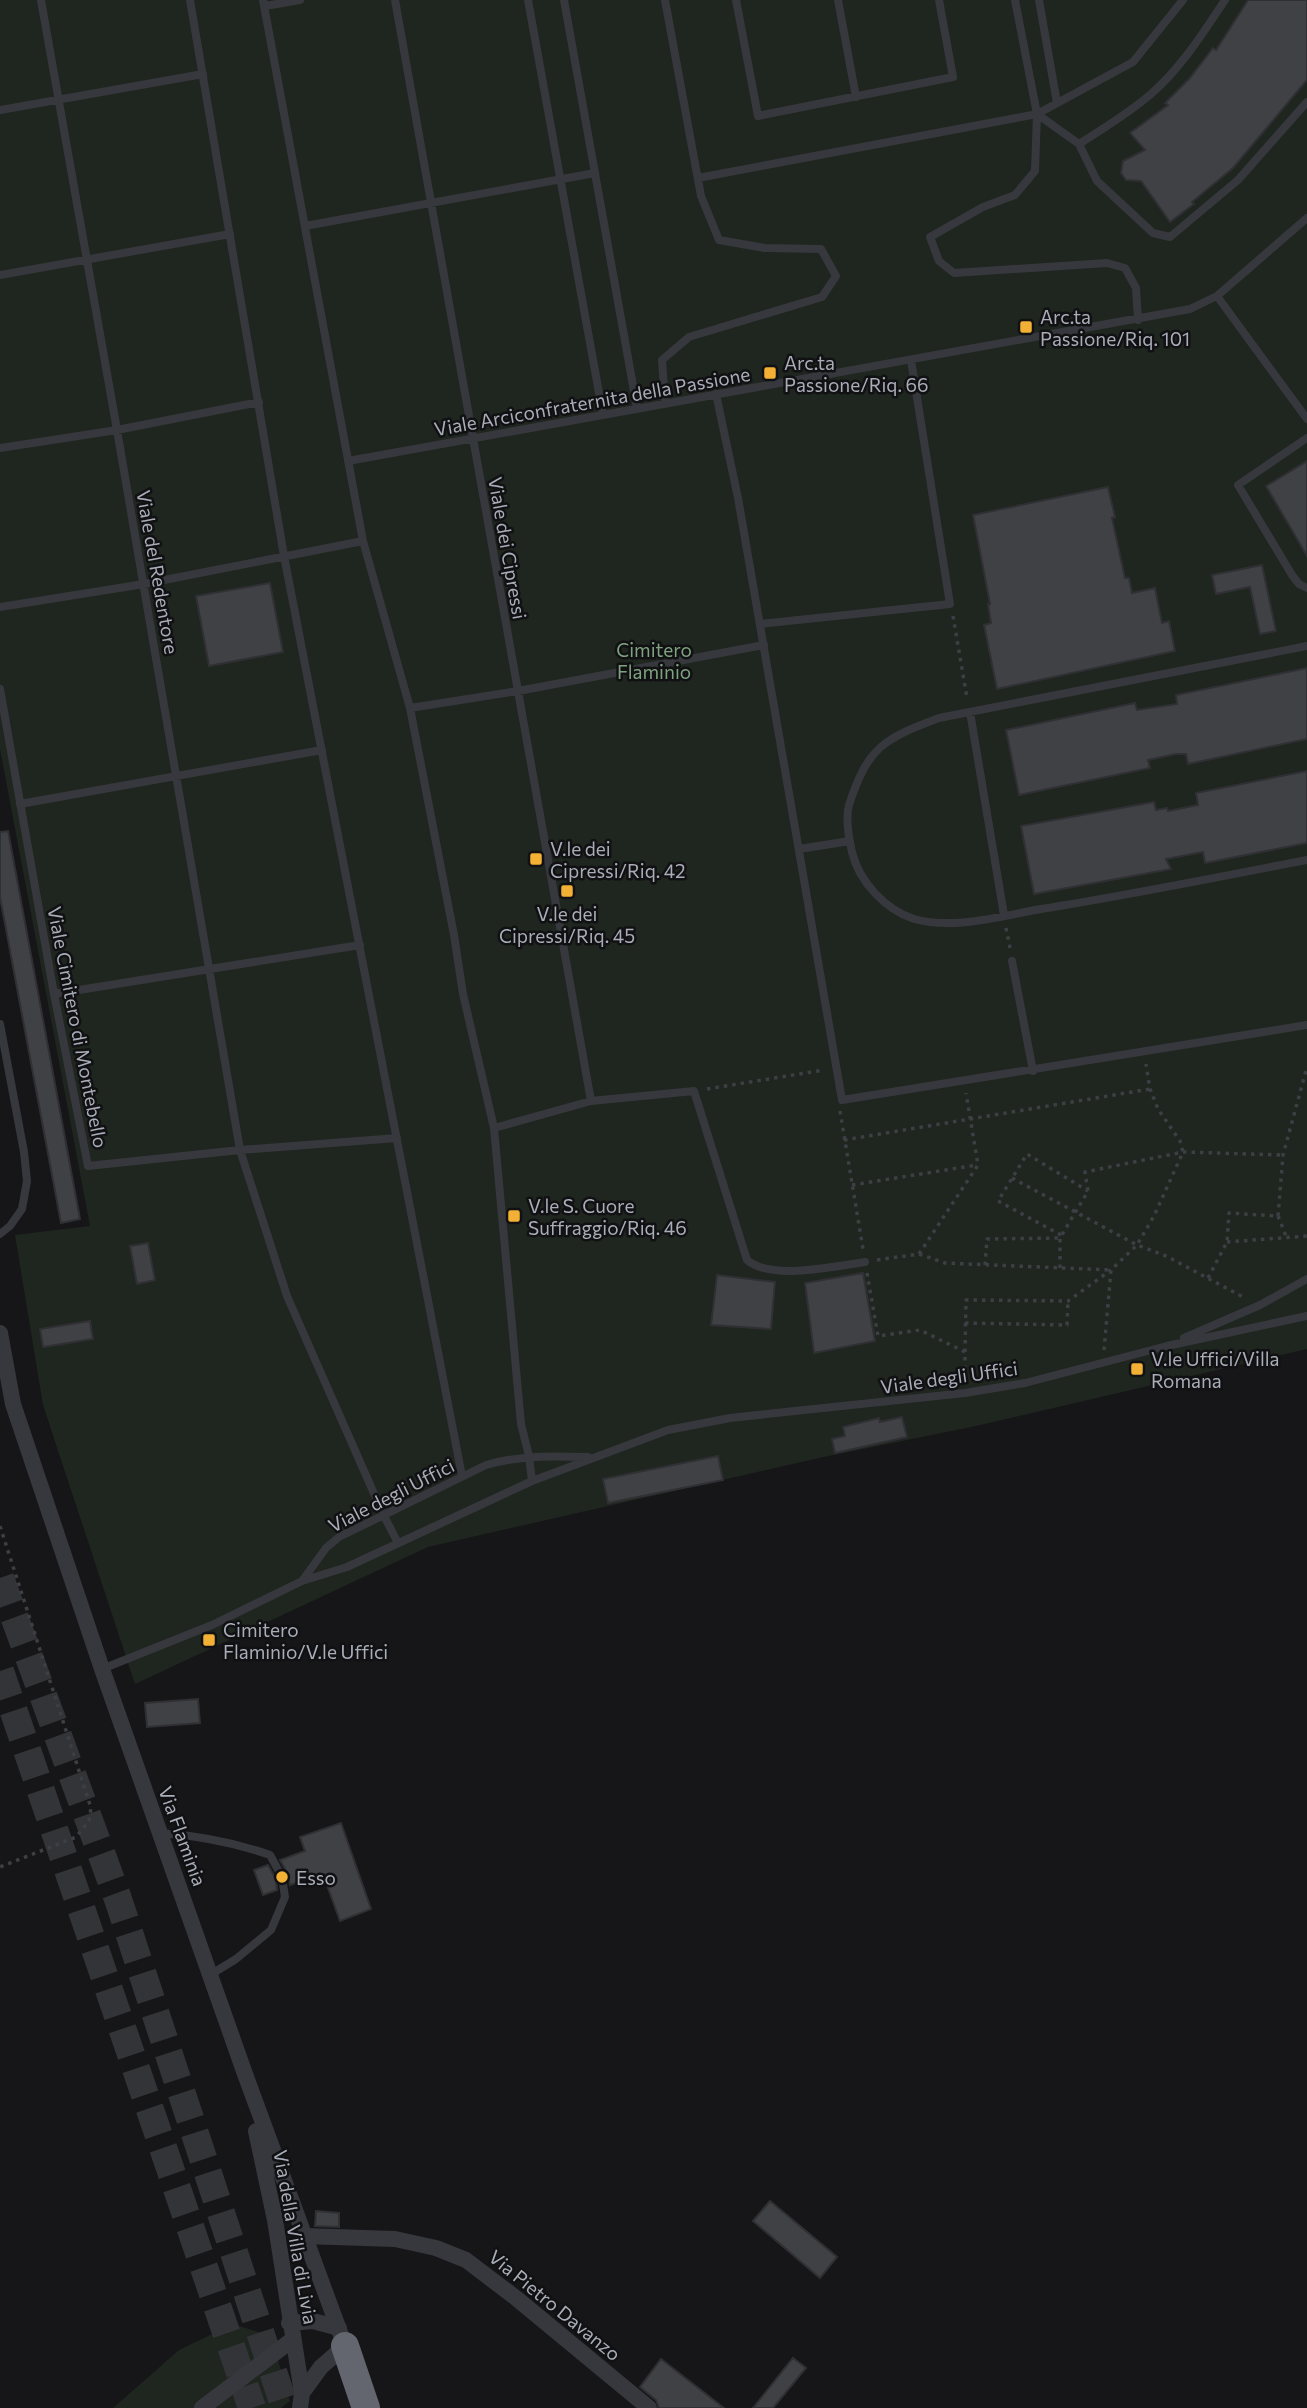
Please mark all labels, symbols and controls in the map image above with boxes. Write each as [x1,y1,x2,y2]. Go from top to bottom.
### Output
place label: Arc.ta Passione/Riq. 101 [1040,305,1190,350]
marker: Arc.ta Passione/Riq. 101 [1018,319,1034,335]
place label: Arc.ta Passione/Riq. 66 [784,351,929,396]
street label: Viale Arciconfraternita della Passione [432,362,752,440]
marker: Arc.ta Passione/Riq. 66 [762,365,778,381]
street label: Viale dei Cipressi [484,475,532,621]
street label: Viale del Redentore [132,488,184,656]
park label: Cimitero Flaminio [616,638,692,683]
place label: V.le dei Cipressi/Riq. 42 [550,837,686,882]
marker: V.le dei Cipressi/Riq. 42 [528,851,544,867]
marker: V.le dei Cipressi/Riq. 45 [559,883,575,899]
place label: V.le dei Cipressi/Riq. 45 [499,902,635,947]
street label: Viale Cimitero di Montebello [43,904,113,1150]
place label: V.le S. Cuore Suffraggio/Riq. 46 [528,1194,687,1239]
marker: V.le S. Cuore Suffraggio/Riq. 46 [506,1208,522,1224]
place label: V.le Uffici/Villa Romana [1151,1347,1279,1392]
street label: Viale degli Uffici [879,1356,1019,1398]
marker: V.le Uffici/Villa Romana [1129,1361,1145,1377]
street label: Viale degli Uffici [324,1453,458,1537]
place label: Cimitero Flaminio/V.le Uffici [223,1618,388,1663]
marker: Cimitero Flaminio/V.le Uffici [201,1632,217,1648]
street label: Via Flaminia [154,1783,212,1889]
place label: Esso [296,1866,336,1889]
marker: Esso [274,1869,290,1885]
street label: Via della Villa di Livia [269,2148,323,2326]
street label: Via Pietro Davanzo [484,2245,626,2365]

